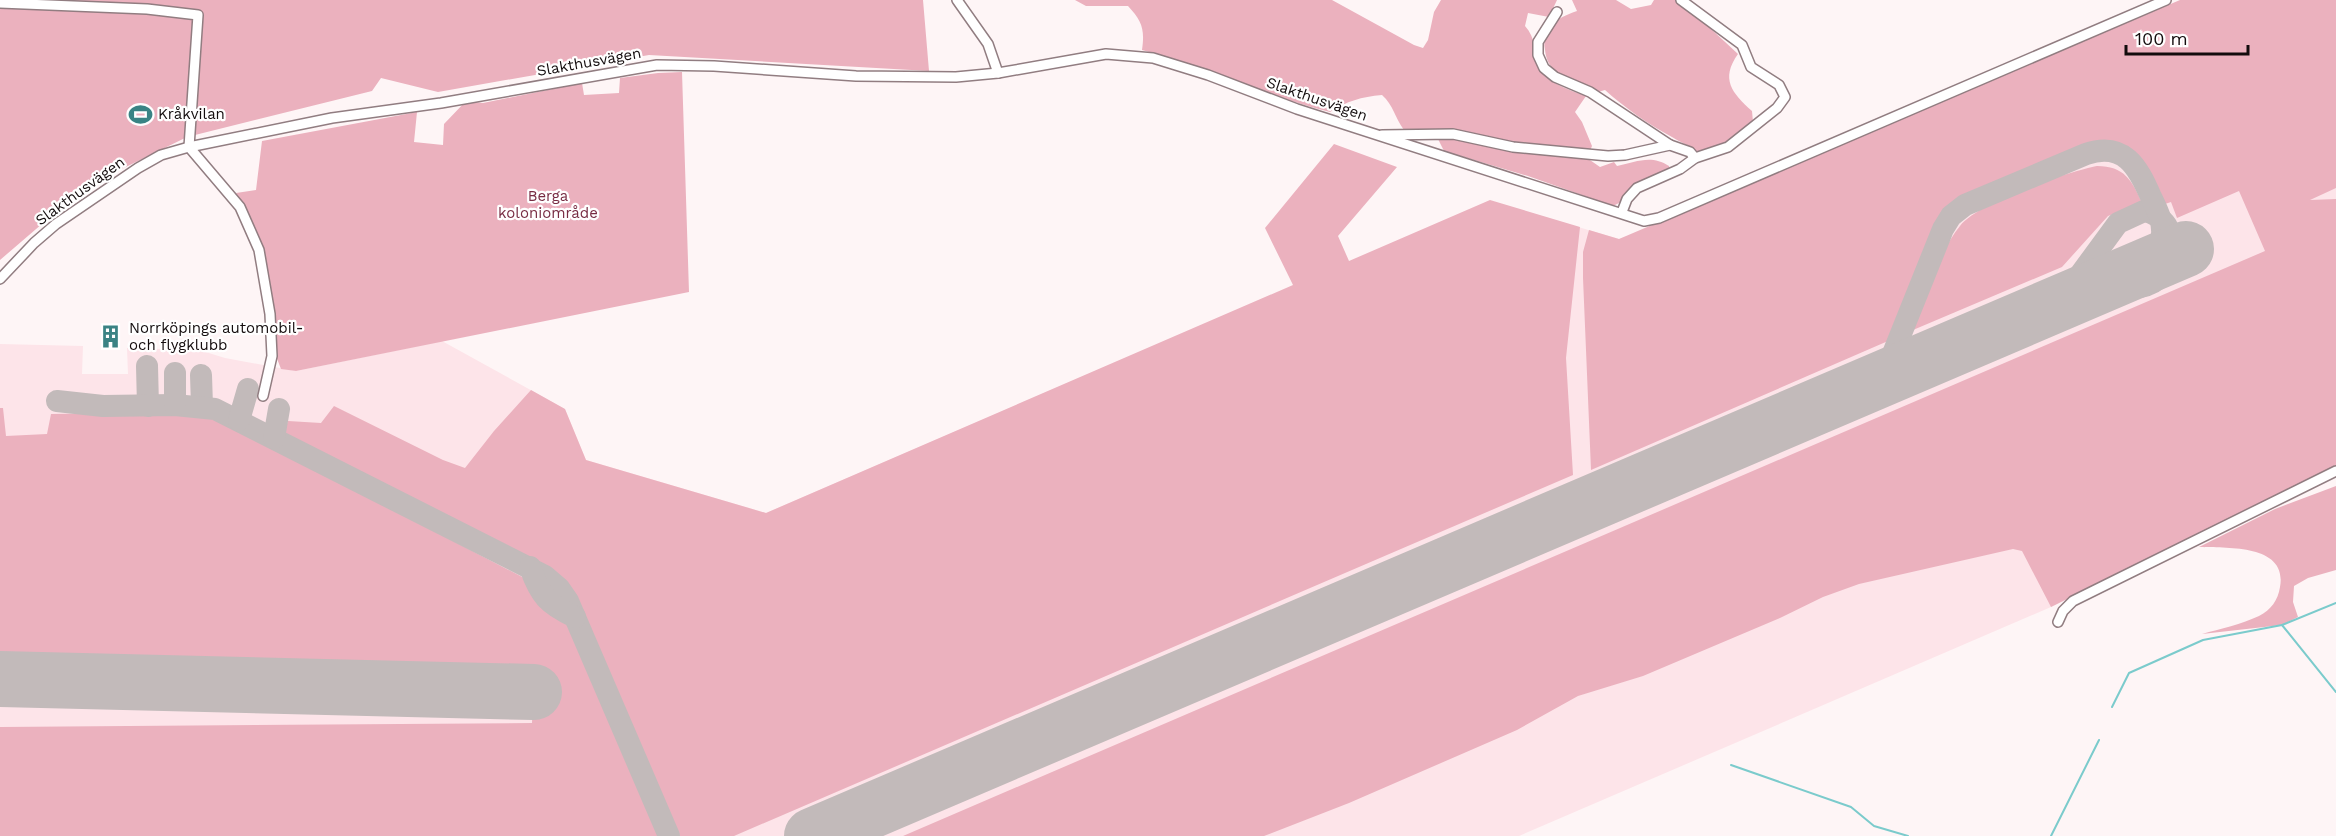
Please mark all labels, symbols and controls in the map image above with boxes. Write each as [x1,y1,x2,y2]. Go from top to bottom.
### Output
scale bar [2126,18,2248,56]
text: 100 m [2135,28,2188,49]
street label: Slakthusvägen [535,44,643,80]
street label: Slakthusvägen [1264,73,1370,125]
sports icon: Kråkvilan [127,101,153,127]
place label: Kråkvilan [158,105,225,123]
street label: Slakthusvägen [32,153,128,229]
park label: Berga koloniområde [498,187,598,222]
place label: Norrköpings automobil- och flygklubb [129,319,303,354]
building icon: Norrköpings automobil- och flygklubb [98,324,124,350]

